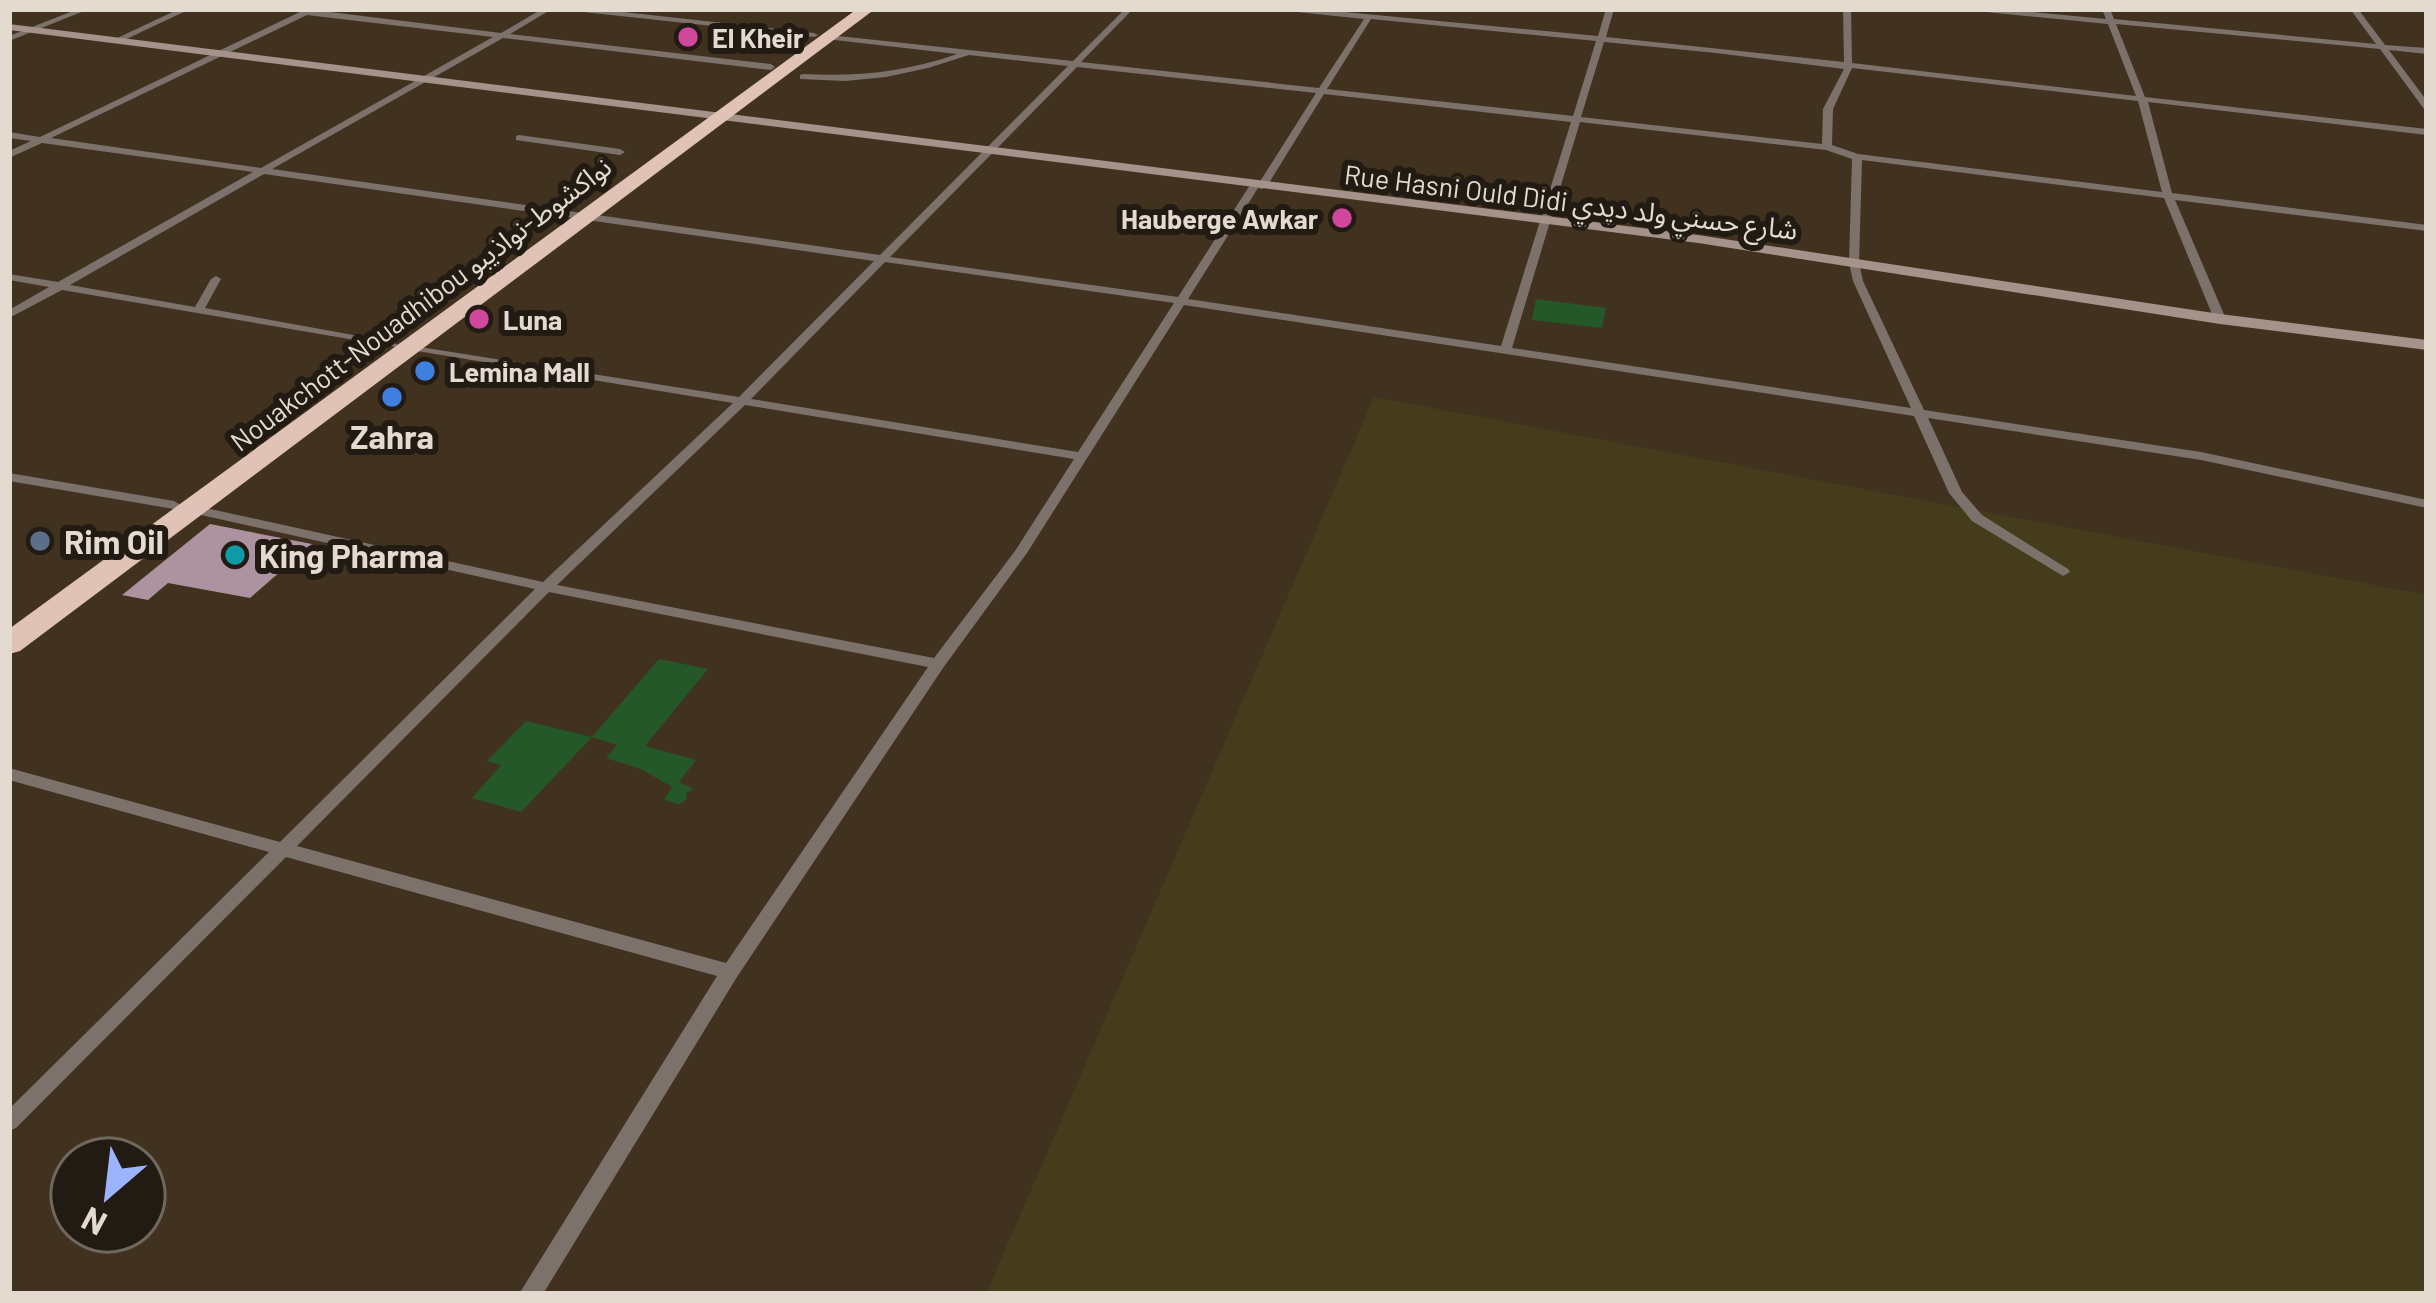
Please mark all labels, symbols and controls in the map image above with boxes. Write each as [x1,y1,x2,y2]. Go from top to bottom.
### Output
place label: El Kheir [712,21,804,53]
marker: El Kheir [675,24,701,50]
street label: Nouakchott-Nouadhibou نواكشوط-نواذيبو [223,149,618,458]
street label: Rue Hasni Ould Didi شارع حسني ولد ديدي [1342,157,1799,251]
place label: Hauberge Awkar [1121,202,1319,234]
marker: Hauberge Awkar [1329,205,1355,231]
place label: Luna [503,303,562,335]
marker: Luna [466,306,492,332]
place label: Lemina Mall [449,355,590,387]
marker: Lemina Mall [412,358,438,384]
marker: Zahra [379,384,405,410]
place label: Zahra [350,416,434,456]
place label: Rim Oil [64,521,164,561]
marker: Rim Oil [27,528,53,554]
place label: King Pharma [259,535,444,575]
marker: King Pharma [222,542,248,568]
north arrow [48,1135,168,1255]
text: N [74,1200,113,1245]

